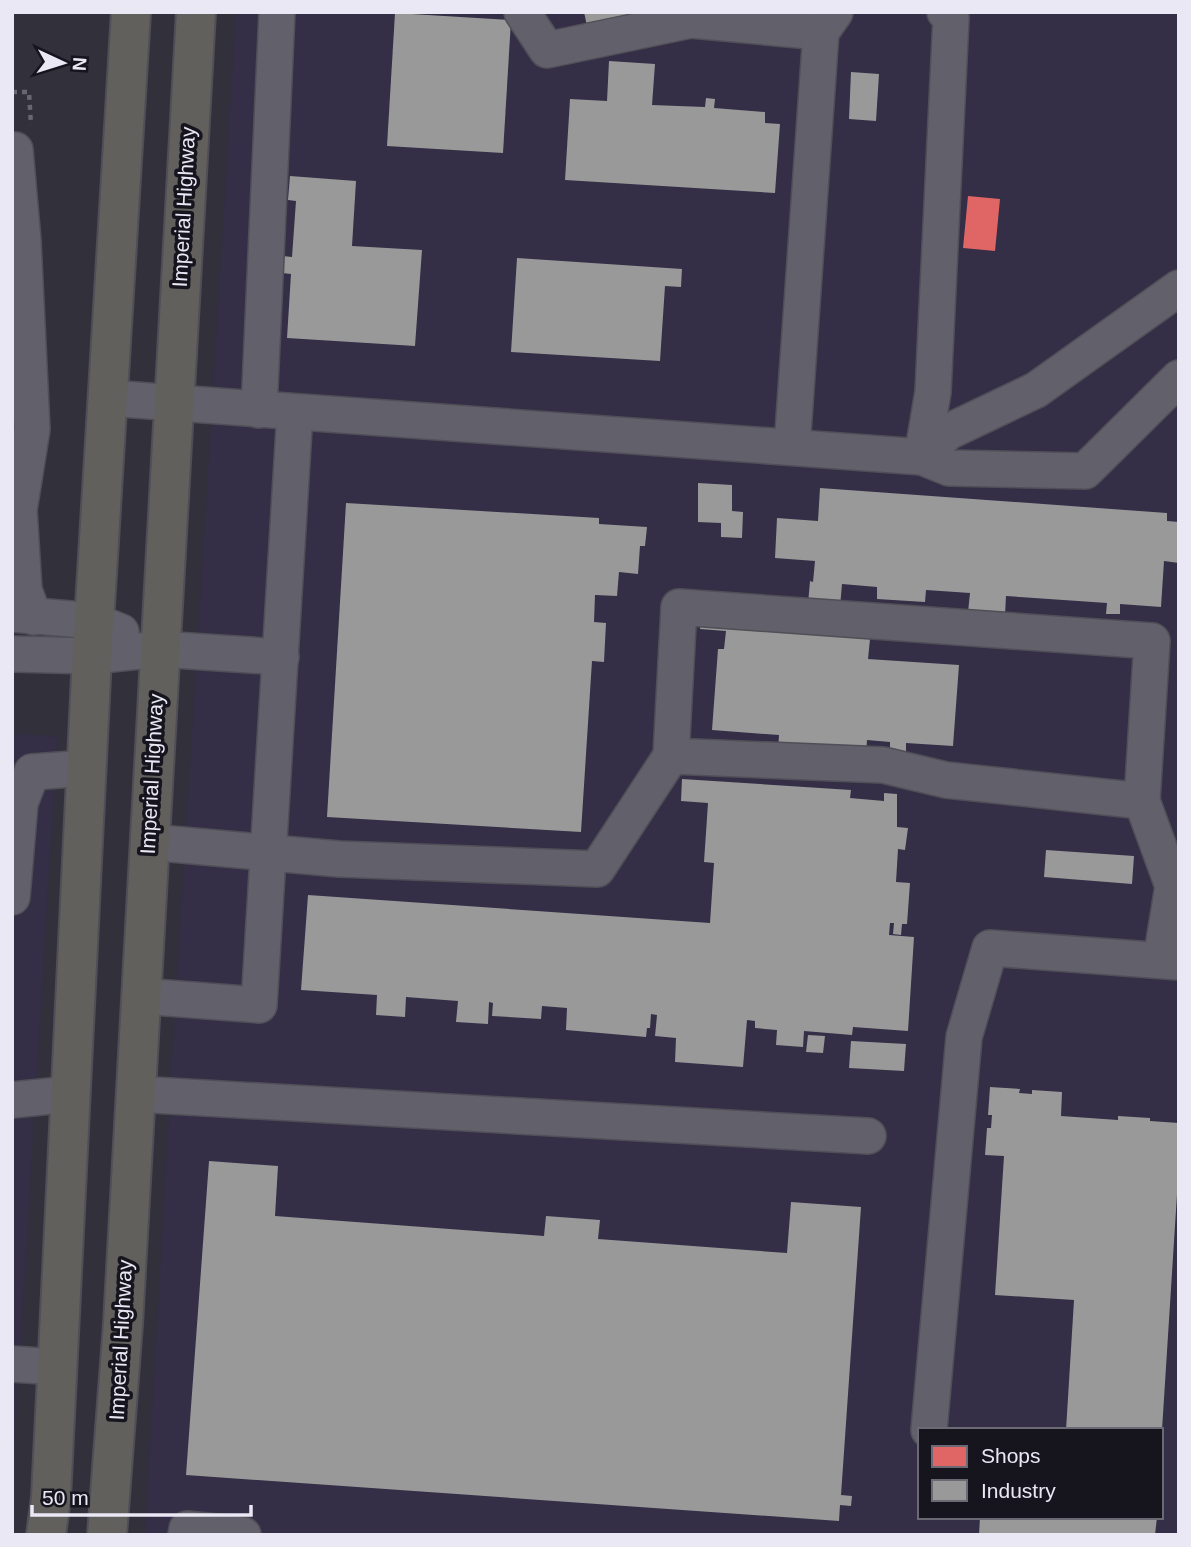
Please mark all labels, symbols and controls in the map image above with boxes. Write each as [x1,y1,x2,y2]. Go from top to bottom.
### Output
north arrow [28,28,98,98]
text: N [69,57,90,72]
street label: Imperial Highway [168,125,199,288]
street label: Imperial Highway [136,692,167,855]
street label: Imperial Highway [105,1258,136,1421]
legend [918,1428,1163,1519]
text: Shops [981,1444,1041,1467]
scale bar [32,1474,250,1518]
text: Industry [981,1479,1056,1502]
text: 50 m [42,1486,89,1509]

